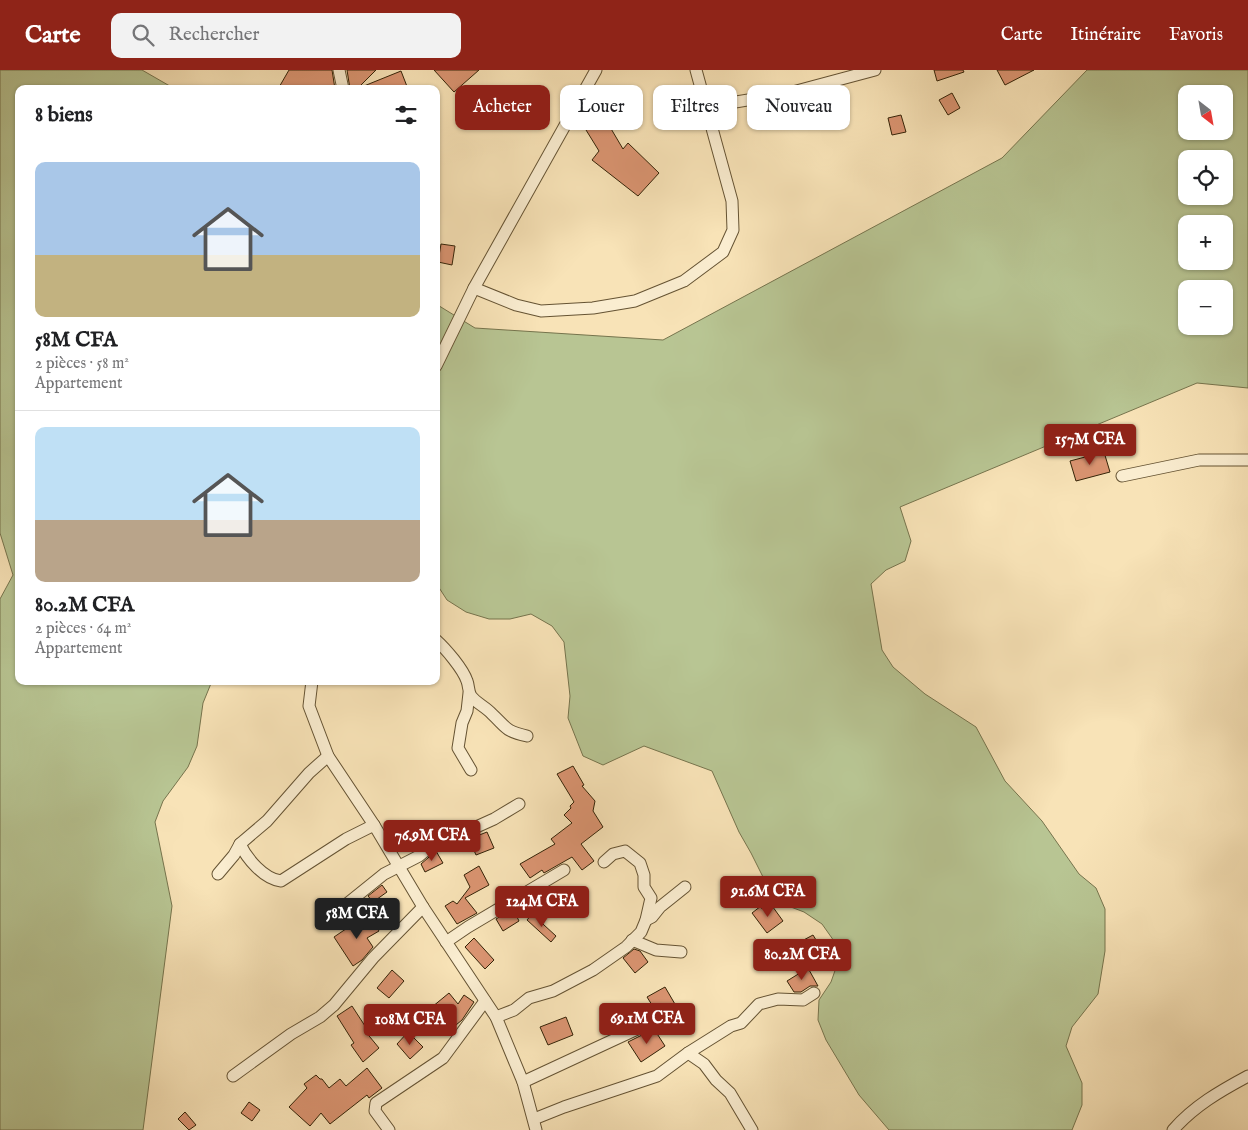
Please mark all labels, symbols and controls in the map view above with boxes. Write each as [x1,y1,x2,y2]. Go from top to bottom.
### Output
search box [111,13,461,58]
text: Carte [25,20,81,51]
icon: search [129,21,157,49]
text: Rechercher [169,23,260,47]
text: Carte [1001,24,1043,47]
text: Itinéraire [1071,24,1141,47]
text: Favoris [1169,24,1223,47]
chip: Acheter [455,85,550,130]
chip: Louer [560,85,643,130]
chip: Filtres [653,85,737,130]
chip: Nouveau [747,85,850,130]
north arrow [1178,85,1232,140]
map controls [1178,85,1233,335]
icon: filters [392,101,420,129]
text: 8 biens [35,102,93,129]
button: locate [1178,150,1233,205]
icon: home [183,194,273,284]
button: + [1178,215,1233,270]
button: − [1178,280,1233,335]
text: 58M CFA [35,327,117,354]
text: 2 pièces · 58 m² [35,354,129,374]
text: Appartement [35,374,122,394]
pin: 157M CFA [1038,424,1142,466]
text: 157M CFA [1055,430,1125,450]
icon: home [183,460,273,550]
text: 80.2M CFA [35,592,134,619]
text: 2 pièces · 64 m² [35,619,131,639]
text: Appartement [35,639,122,659]
pin: 76.9M CFA [375,820,489,862]
text: 76.9M CFA [394,826,470,846]
pin: 91.6M CFA [711,876,825,918]
text: 91.6M CFA [731,882,805,902]
pin: 124M CFA [490,886,594,928]
text: 124M CFA [506,892,578,912]
pin: 58M CFA [311,898,403,940]
text: 58M CFA [326,904,388,924]
pin: 80.2M CFA [745,938,859,981]
text: 80.2M CFA [764,945,840,965]
pin: 69.1M CFA [590,1002,704,1045]
pin: 108M CFA [358,1004,462,1046]
text: 69.1M CFA [610,1009,684,1029]
text: 108M CFA [375,1010,445,1030]

